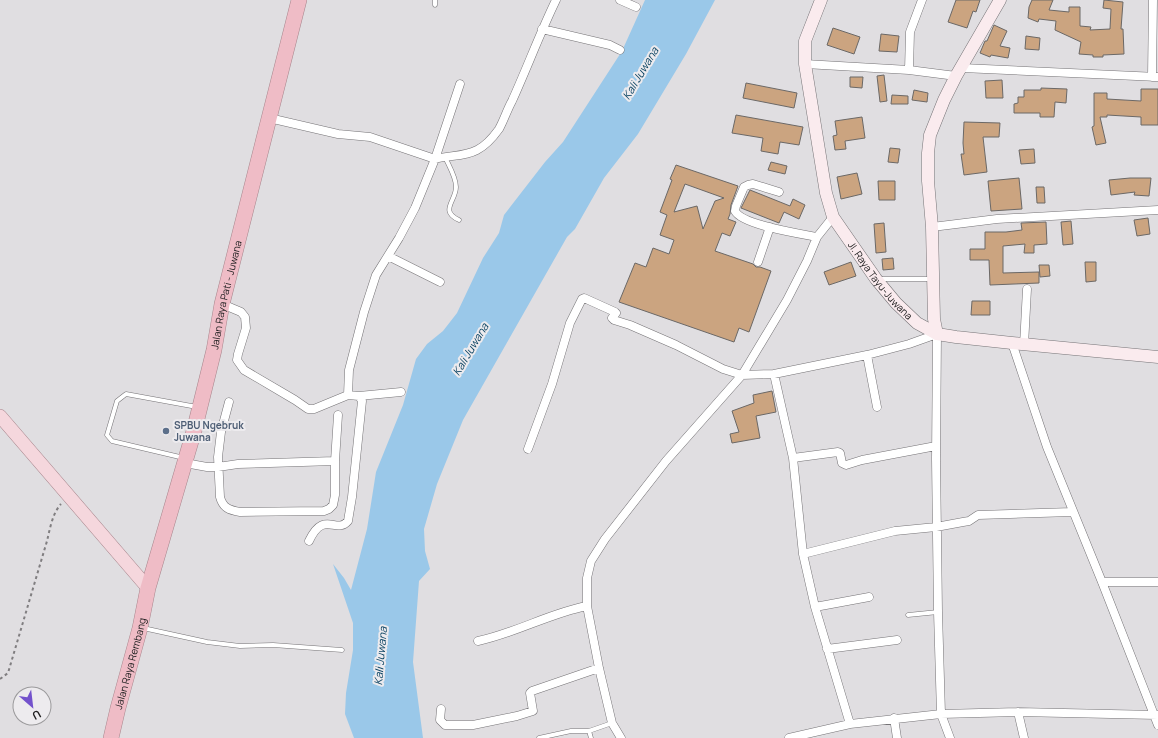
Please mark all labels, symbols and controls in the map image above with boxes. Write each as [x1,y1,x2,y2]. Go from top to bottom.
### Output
water label: Kali Juwana [619,43,662,102]
street label: Jalan Raya Pati - Juwana [207,239,245,350]
street label: Jl. Raya Tayu-Juwana [845,239,916,322]
water label: Kali Juwana [449,319,492,378]
place label: SPBU Ngebruk Juwana [174,418,244,444]
marker: SPBU Ngebruk Juwana [161,426,171,436]
street label: Jalan Raya Rembang [111,616,149,711]
water label: Kali Juwana [370,625,390,686]
north arrow [12,686,52,726]
text: U [30,707,44,724]

